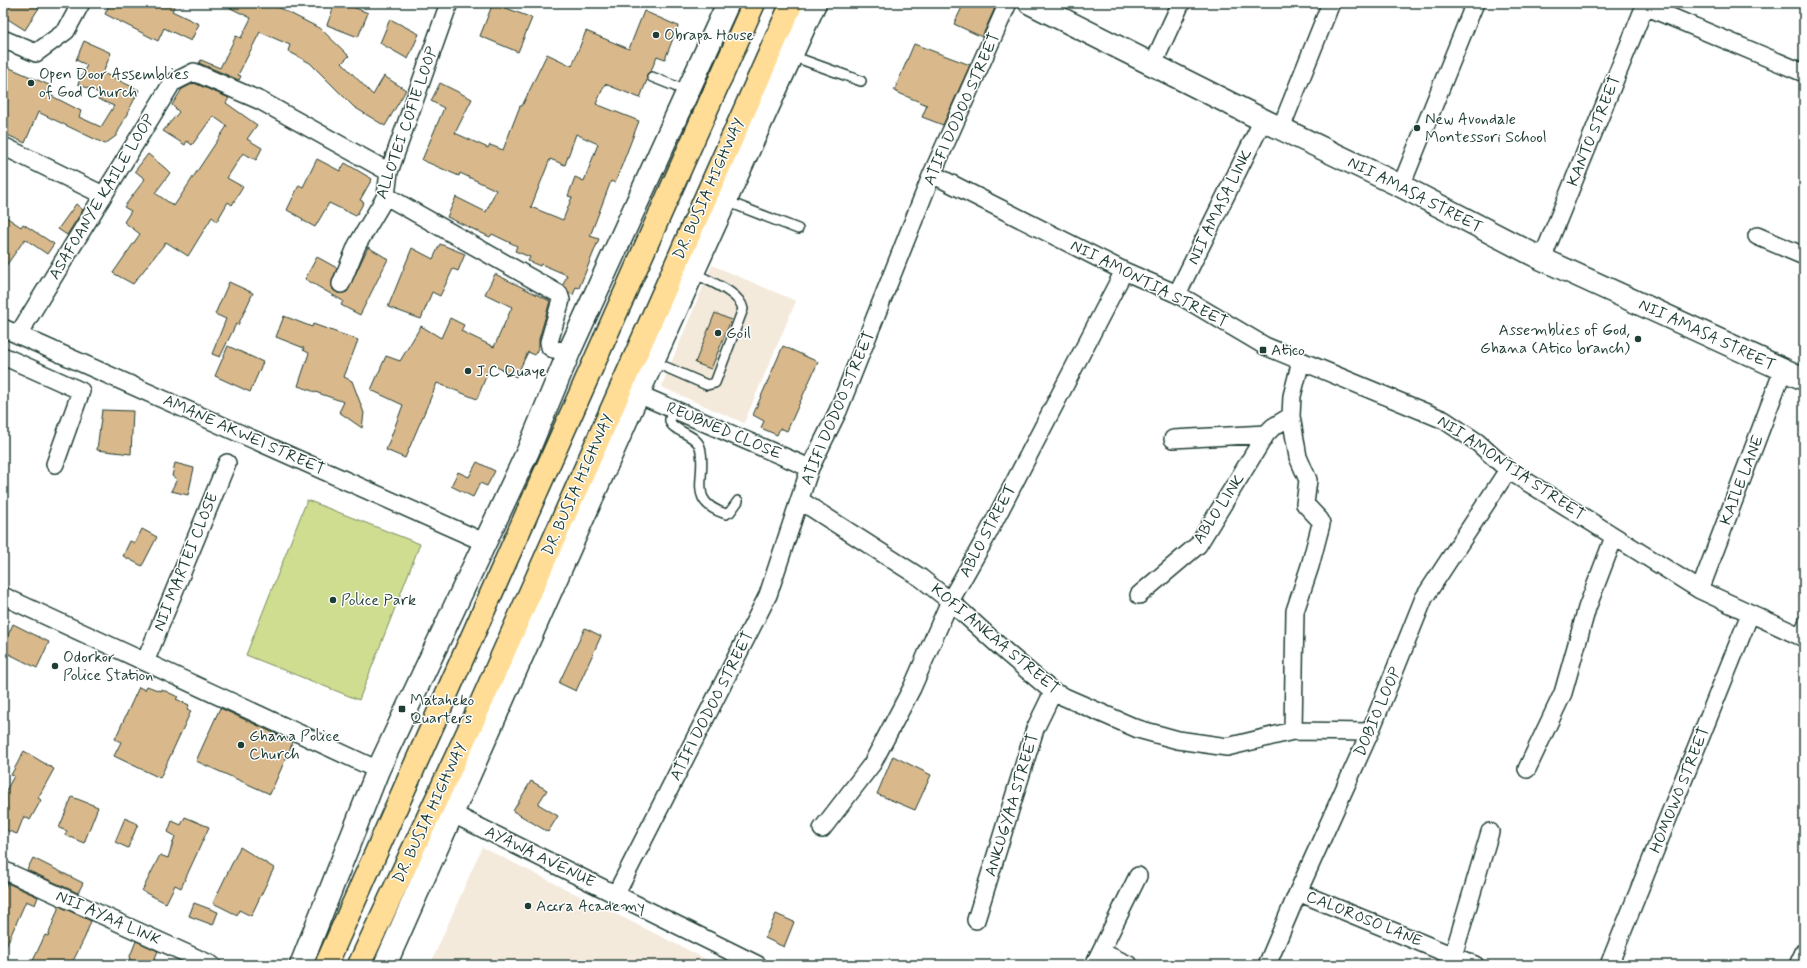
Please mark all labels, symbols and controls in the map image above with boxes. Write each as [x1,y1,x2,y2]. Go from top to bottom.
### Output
place label: Obrapa House [664,25,755,46]
street label: ATIFI DODOO STREET [919,29,1005,189]
marker: Obrapa House [651,30,661,40]
street label: ALLOTEI COFIE LOOP [371,44,443,202]
place label: Open Door Assemblies of God Church [39,64,189,103]
street label: KANTO STREET [1562,73,1626,189]
marker: Open Door Assemblies of God Church [26,78,36,88]
place label: New Avondale Montessori School [1425,109,1547,148]
street label: ASAFOANYE KAILE LOOP [44,110,160,284]
street label: DR. BUSIA HIGHWAY [668,115,750,263]
marker: New Avondale Montessori School [1412,123,1422,133]
street label: NII AMASA LINK [1183,146,1257,268]
street label: NII AMASA STREET [1344,152,1486,238]
street label: NII AMONTIA STREET [1067,235,1231,333]
street label: NII AMASA STREET [1635,294,1779,376]
place label: Assemblies of God, Ghana (Atico branch) [1480,320,1630,359]
place label: Goil [726,323,751,344]
marker: Goil [713,328,723,338]
street label: ATIFI DODOO STREET [796,328,880,488]
marker: Assemblies of God, Ghana (Atico branch) [1633,334,1643,344]
place label: Atico [1271,340,1305,361]
marker: Atico [1258,345,1268,355]
place label: J.C Quaye [476,361,547,382]
marker: J.C Quaye [463,366,473,376]
street label: AMANE AKWEI STREET [160,390,328,480]
street label: REUBNED CLOSE [663,397,785,465]
street label: DR. BUSIA HIGHWAY [537,411,619,559]
street label: NII AMONTIA STREET [1433,411,1589,525]
street label: KAILE LANE [1715,432,1769,528]
street label: ABLO LINK [1189,470,1250,548]
street label: ABLO STREET [955,481,1021,581]
street label: NII MARTEI CLOSE [149,490,223,634]
street label: KOFI ANKAA STREET [926,579,1064,699]
place label: Police Park [341,590,416,611]
marker: Police Park [328,595,338,605]
street label: ATIFI DODOO STREET [665,628,759,784]
place label: Odorkor Police Station [63,647,153,686]
marker: Odorkor Police Station [50,661,60,671]
street label: DOBIO LOOP [1350,664,1406,760]
place label: Mataheko Quarters [410,690,475,729]
marker: Mataheko Quarters [397,704,407,714]
street label: HOMOWO STREET [1645,724,1715,856]
place label: Ghana Police Church [249,726,340,765]
street label: ANKUGYAA STREET [980,731,1044,879]
street label: DR. BUSIA HIGHWAY [388,739,472,887]
marker: Ghana Police Church [236,740,246,750]
street label: AYAWA AVENUE [481,821,599,893]
street label: NII AYAA LINK [52,886,164,950]
street label: CALOROSO LANE [1303,886,1425,952]
place label: Accra Academy [536,896,645,917]
marker: Accra Academy [523,901,533,911]

